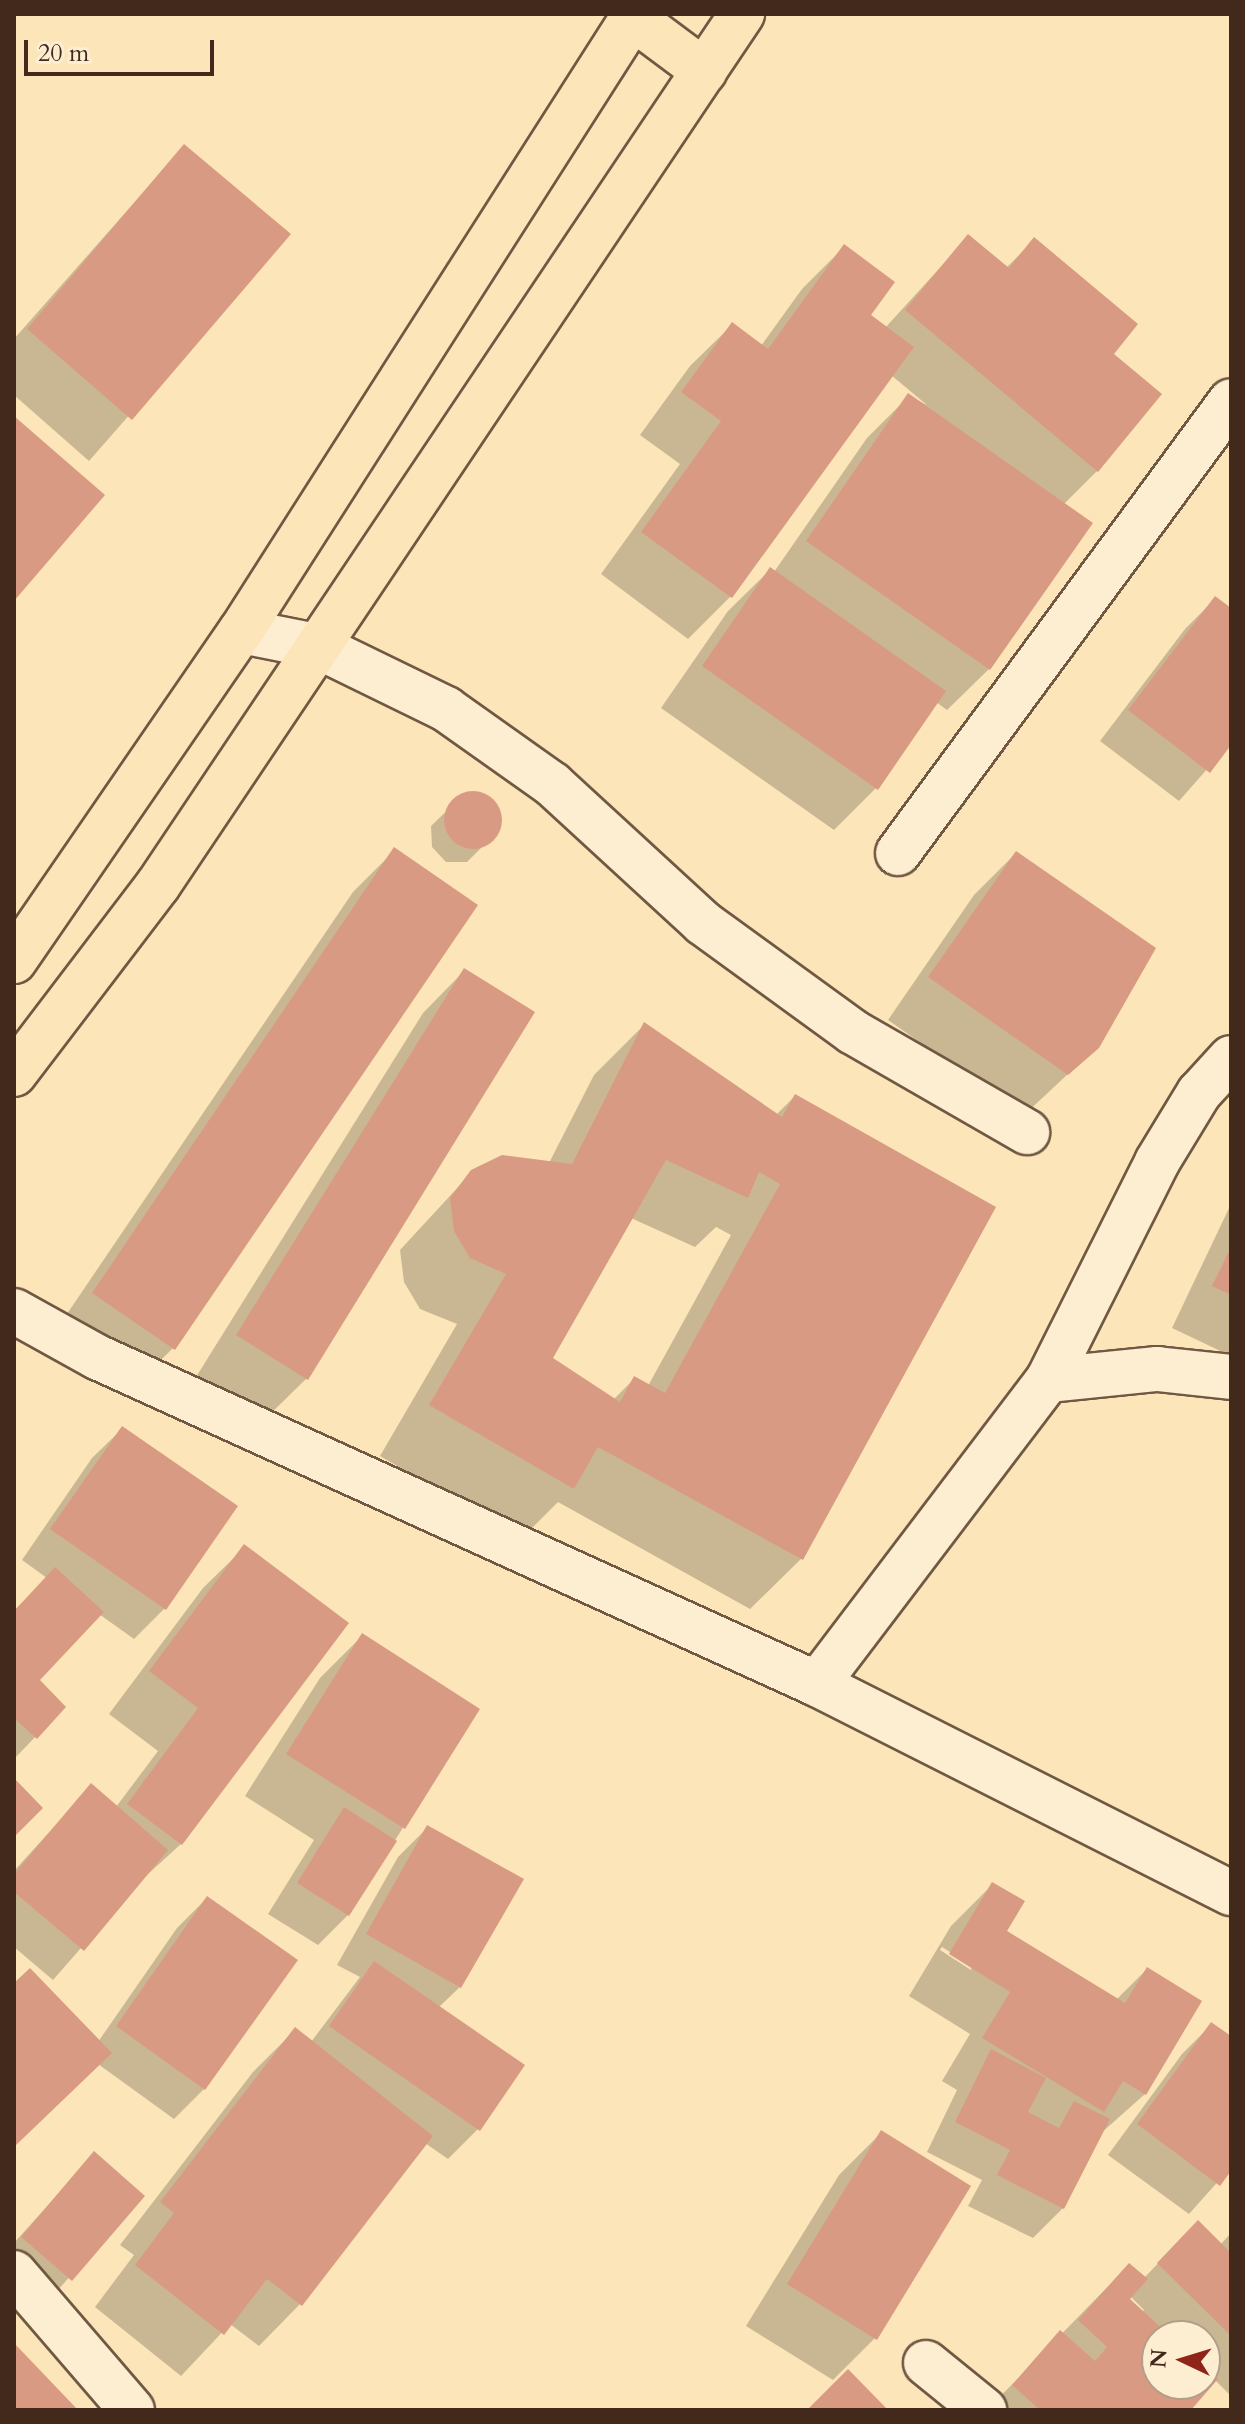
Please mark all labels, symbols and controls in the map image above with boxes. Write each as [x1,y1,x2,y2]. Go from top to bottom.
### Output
scale bar [28,24,218,74]
text: 20 m [38,37,89,70]
north arrow [1141,2320,1221,2400]
text: N [1143,2348,1175,2369]

